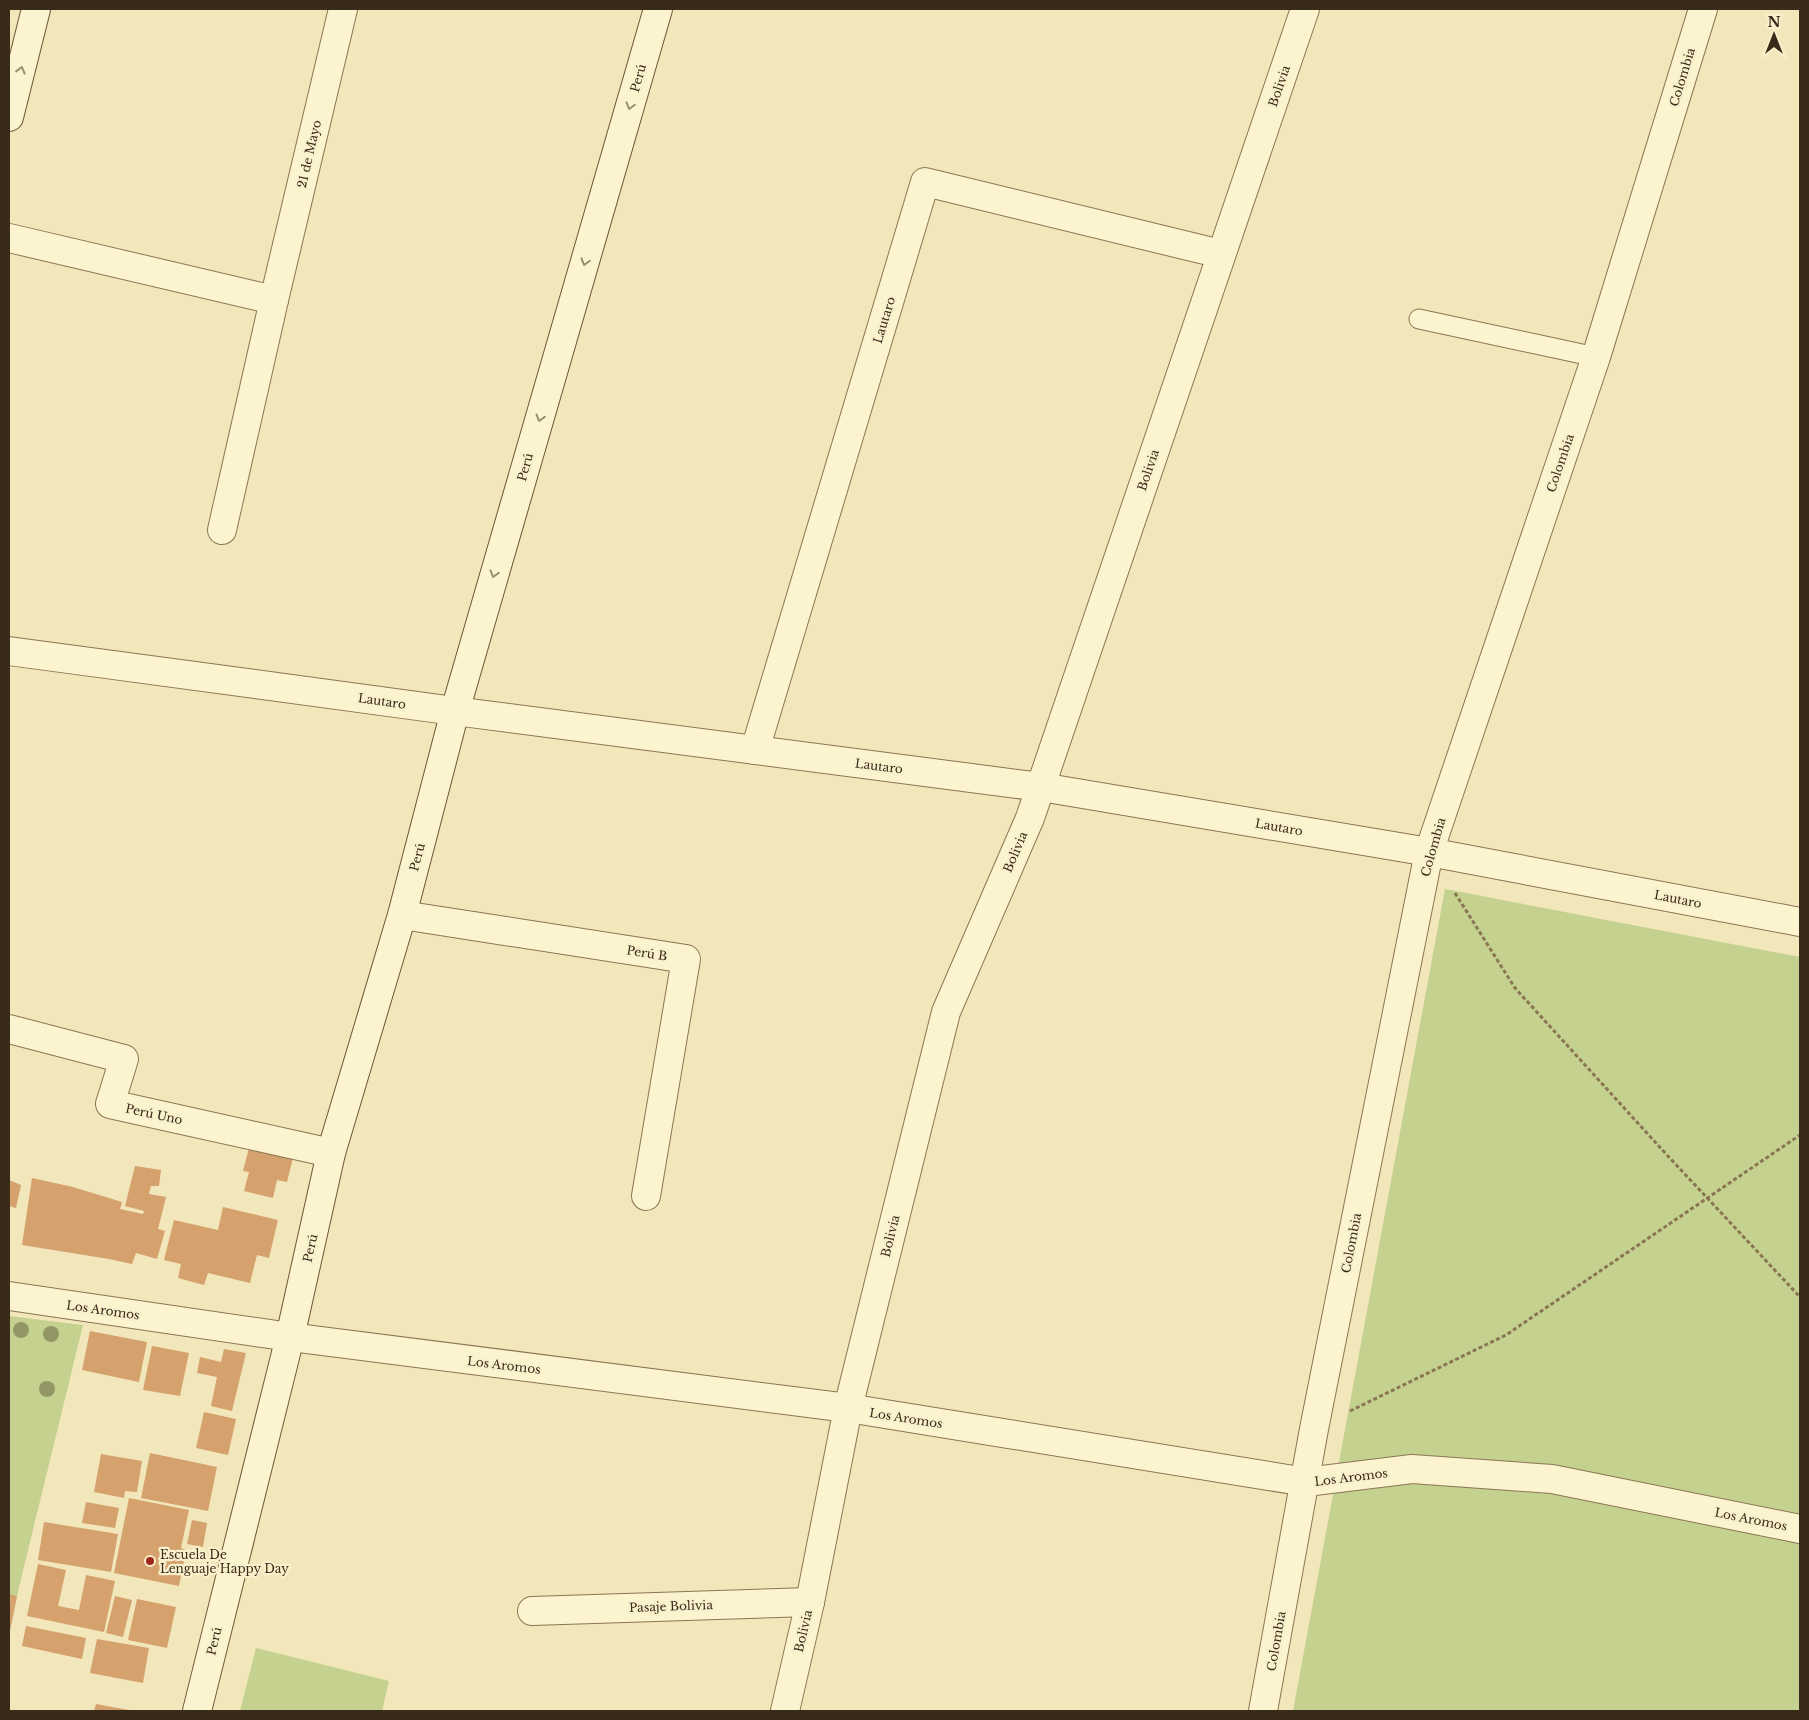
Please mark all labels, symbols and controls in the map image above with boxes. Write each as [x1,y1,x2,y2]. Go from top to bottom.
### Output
north arrow [1749,10,1799,60]
text: N [1767,13,1781,31]
street label: Colombia [1666,45,1698,108]
street label: Perú [627,62,649,94]
street label: Bolivia [1265,63,1293,109]
one-way arrow [15,66,25,74]
one-way arrow [626,101,636,110]
street label: 21 de Mayo [294,118,324,189]
one-way arrow [580,257,590,266]
street label: Lautaro [870,295,898,345]
one-way arrow [535,414,545,422]
street label: Colombia [1543,432,1577,494]
street label: Bolivia [1134,447,1162,493]
street label: Perú [514,451,536,483]
one-way arrow [490,570,500,578]
street label: Lautaro [357,690,407,712]
street label: Lautaro [854,756,904,776]
street label: Lautaro [1254,815,1304,839]
street label: Colombia [1417,815,1449,878]
street label: Bolivia [1000,829,1030,875]
street label: Perú [406,841,428,873]
street label: Lautaro [1653,887,1703,911]
street label: Perú B [625,942,669,964]
street label: Perú Uno [124,1101,184,1127]
street label: Colombia [1338,1211,1364,1274]
street label: Bolivia [878,1213,903,1259]
street label: Perú [299,1232,321,1264]
street label: Los Aromos [65,1297,141,1323]
street label: Los Aromos [466,1353,542,1377]
street label: Los Aromos [868,1405,944,1431]
street label: Los Aromos [1313,1465,1389,1489]
street label: Los Aromos [1713,1505,1789,1533]
place label: Escuela De Lenguaje Happy Day [160,1547,289,1576]
marker: Escuela De Lenguaje Happy Day [144,1555,156,1567]
street label: Pasaje Bolivia [629,1597,714,1615]
street label: Bolivia [791,1608,815,1654]
street label: Colombia [1263,1609,1289,1672]
street label: Perú [203,1625,225,1657]

